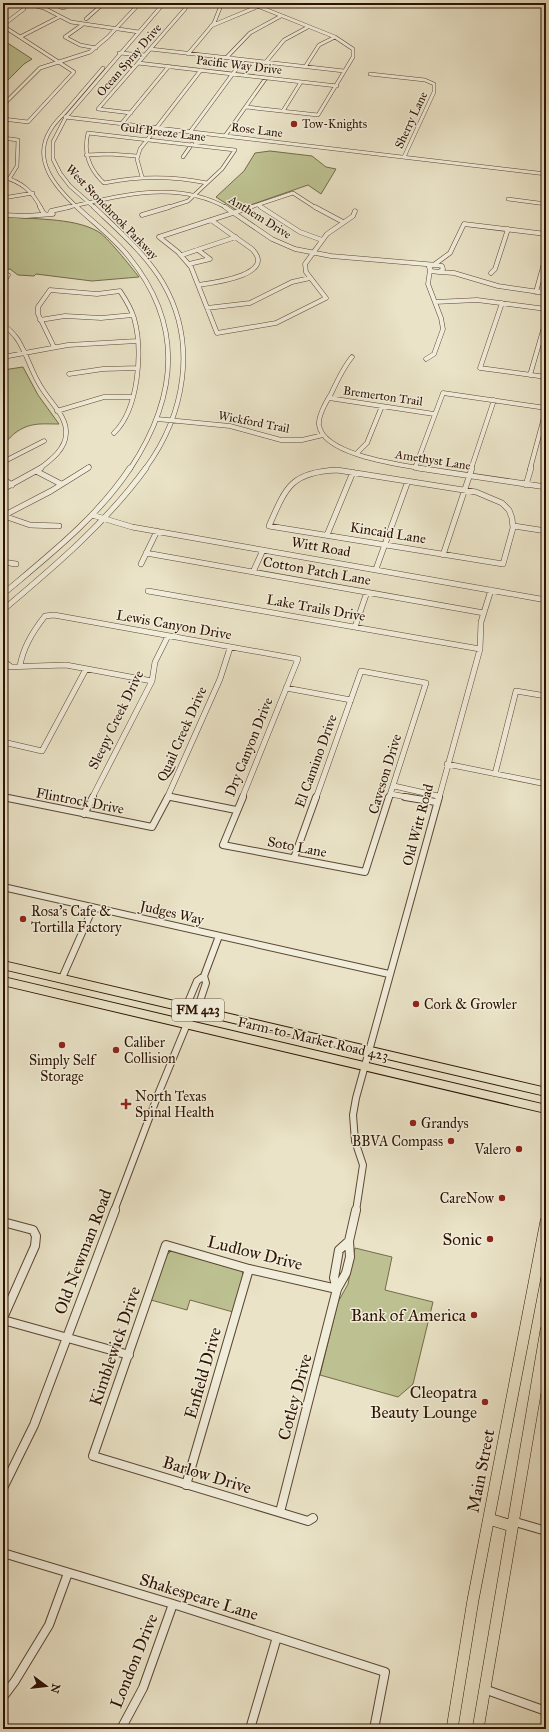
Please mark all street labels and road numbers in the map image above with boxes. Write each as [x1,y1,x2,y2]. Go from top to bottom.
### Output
street label: Ocean Spray Drive [94,21,164,99]
street label: Pacific Way Drive [195,53,283,77]
street label: Sherry Lane [392,89,430,151]
street label: Gulf Breeze Lane [120,120,206,144]
street label: Rose Lane [230,120,284,140]
street label: West Stonebrook Parkway [63,162,161,263]
street label: Anthem Drive [225,192,294,242]
street label: Bremerton Trail [342,383,425,409]
street label: Wickford Trail [217,408,292,436]
street label: Amethyst Lane [393,447,472,473]
street label: Kincaid Lane [349,519,427,547]
street label: Witt Road [290,533,352,561]
street label: Cotton Patch Lane [262,553,372,589]
street label: Lake Trails Drive [265,591,367,625]
street label: Lewis Canyon Drive [115,607,233,644]
street label: Sleepy Creek Drive [85,668,147,772]
street label: Quail Creek Drive [153,684,211,784]
street label: Dry Canyon Drive [221,695,277,799]
street label: El Camino Drive [291,712,341,810]
street label: Caveson Drive [365,732,405,816]
street label: Old Witt Road [399,782,437,868]
street label: Flintrock Drive [35,784,126,818]
street label: Soto Lane [266,833,328,861]
street label: Judges Way [136,897,206,930]
road number: FM 423 [172,999,224,1021]
street label: Farm-to-Market Road 423 [236,1013,390,1065]
street label: Old Newman Road [49,1186,117,1318]
street label: Ludlow Drive [205,1231,305,1275]
street label: Kimblewick Drive [85,1284,145,1408]
street label: Enfield Drive [180,1325,226,1421]
street label: Cotley Drive [273,1351,317,1443]
street label: Main Street [463,1428,499,1514]
street label: Barlow Drive [160,1452,254,1498]
street label: Shakespeare Lane [137,1569,261,1625]
street label: London Drive [106,1611,162,1711]

